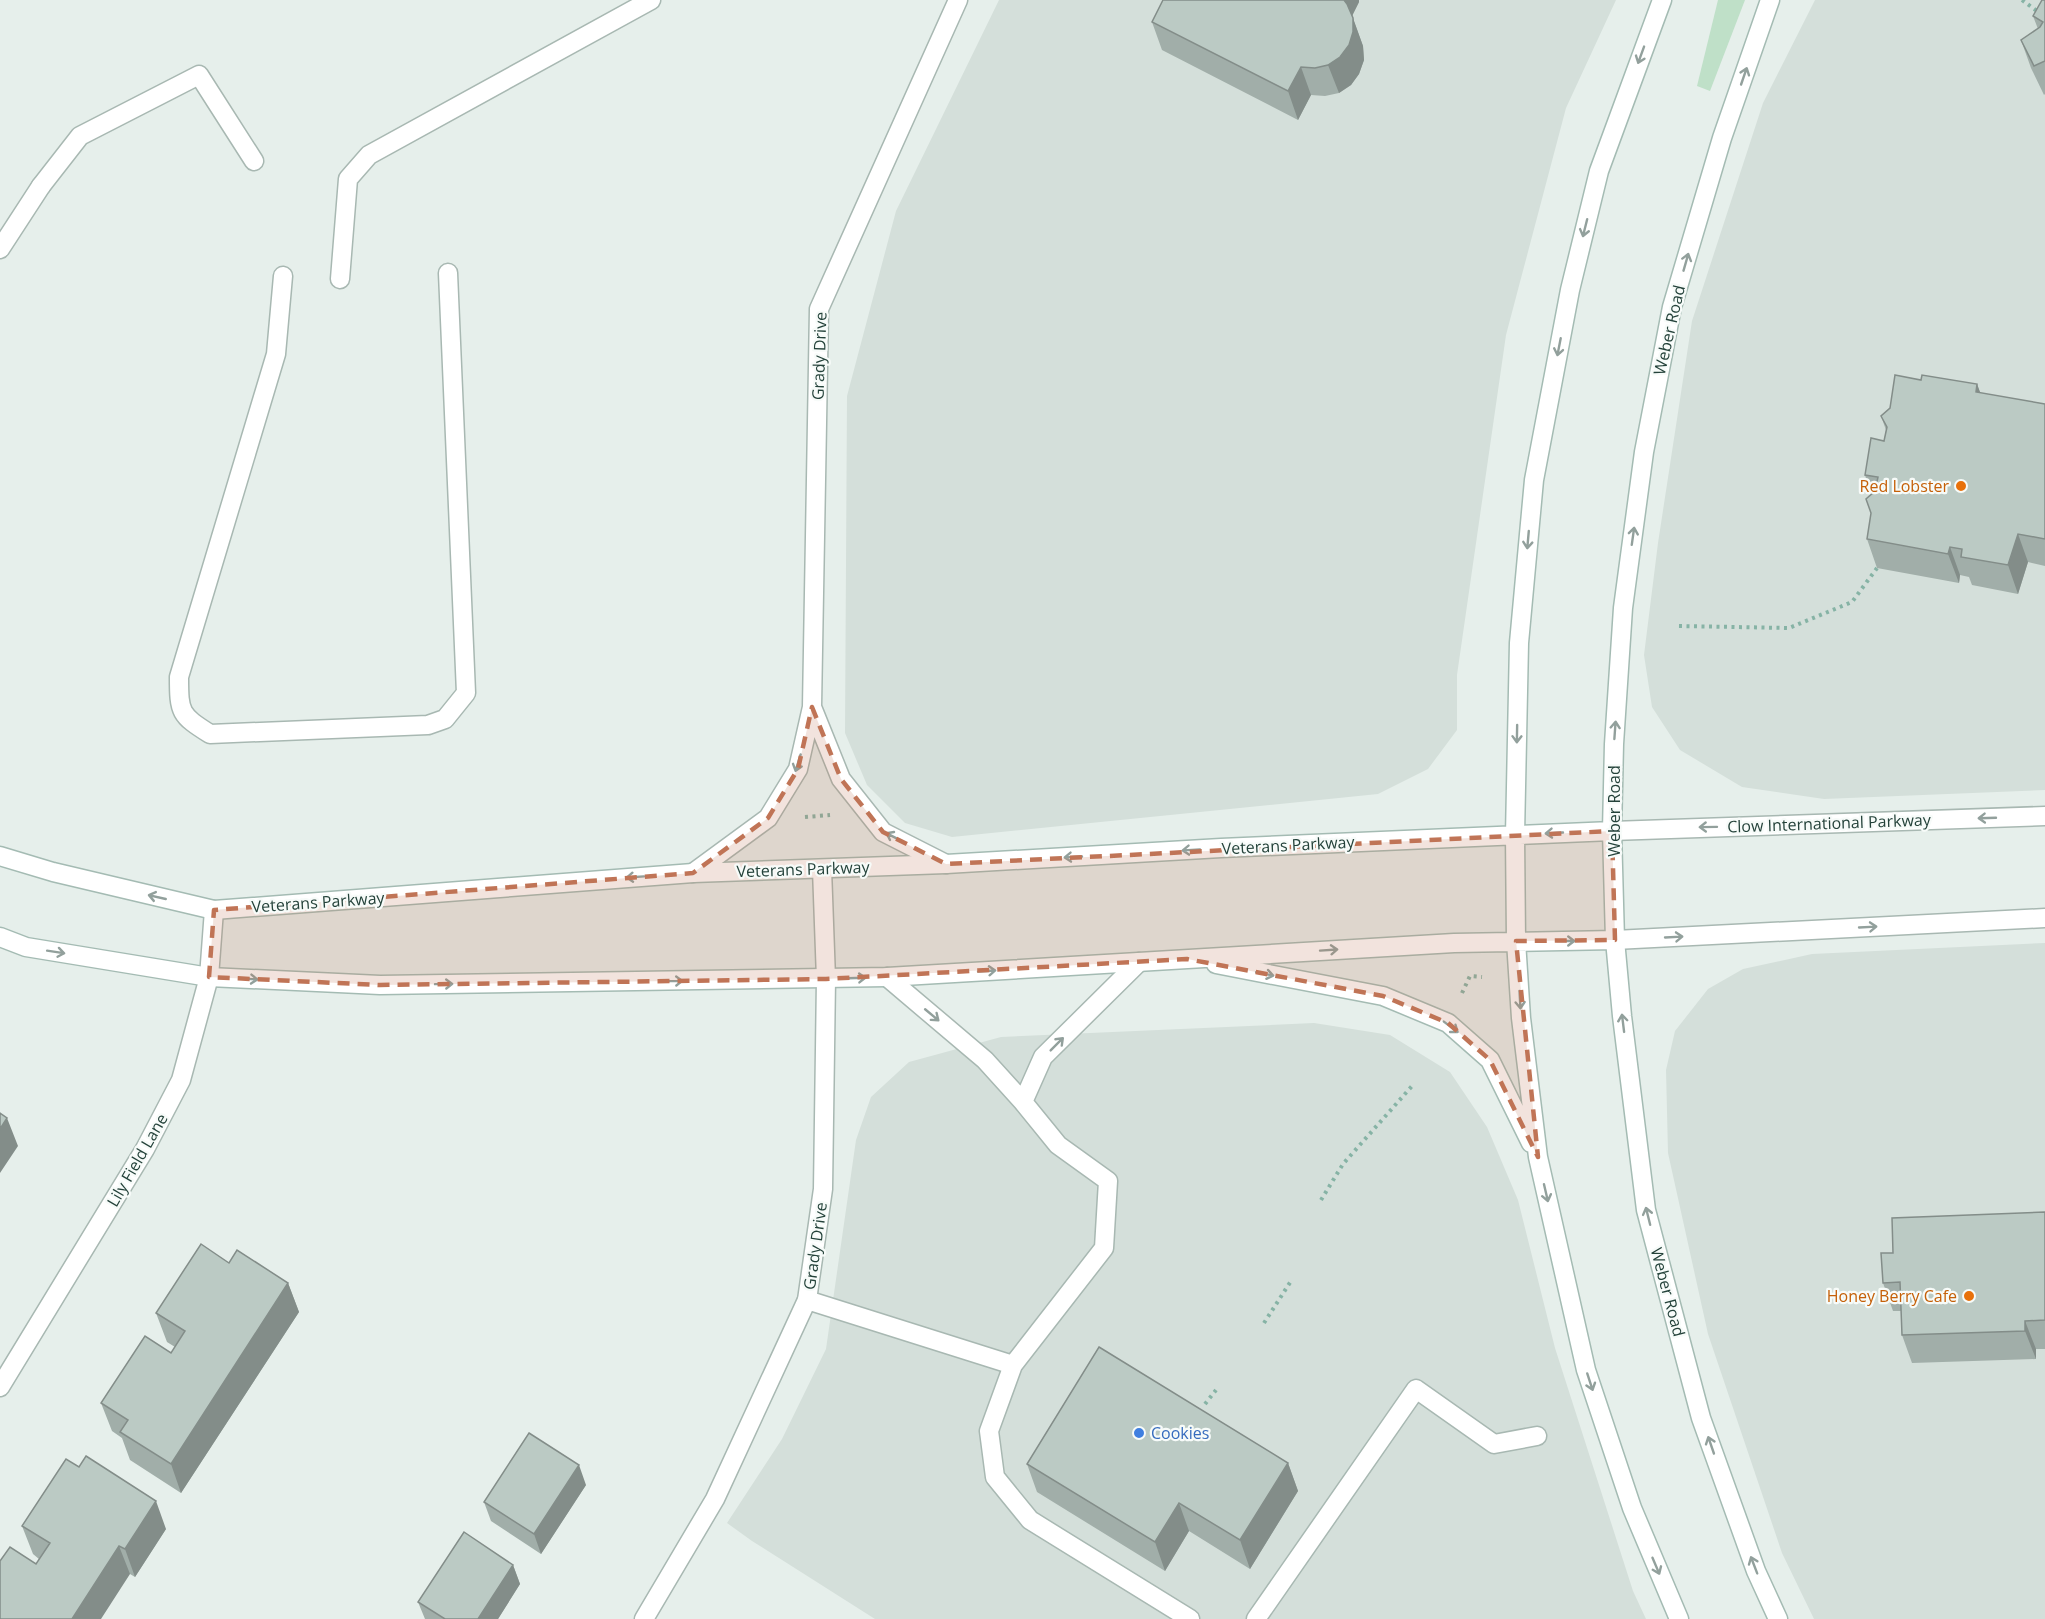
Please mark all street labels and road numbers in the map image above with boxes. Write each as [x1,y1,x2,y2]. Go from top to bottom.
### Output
street label: Weber Road [1648,283,1690,377]
street label: Grady Drive [806,312,832,400]
street label: Weber Road [1603,765,1625,857]
street label: Clow International Parkway [1727,808,1932,838]
street label: Veterans Parkway [1221,830,1356,859]
street label: Veterans Parkway [736,856,871,882]
street label: Veterans Parkway [251,886,386,918]
street label: Lily Field Lane [101,1109,173,1210]
street label: Grady Drive [798,1201,832,1291]
street label: Weber Road [1646,1245,1690,1339]

